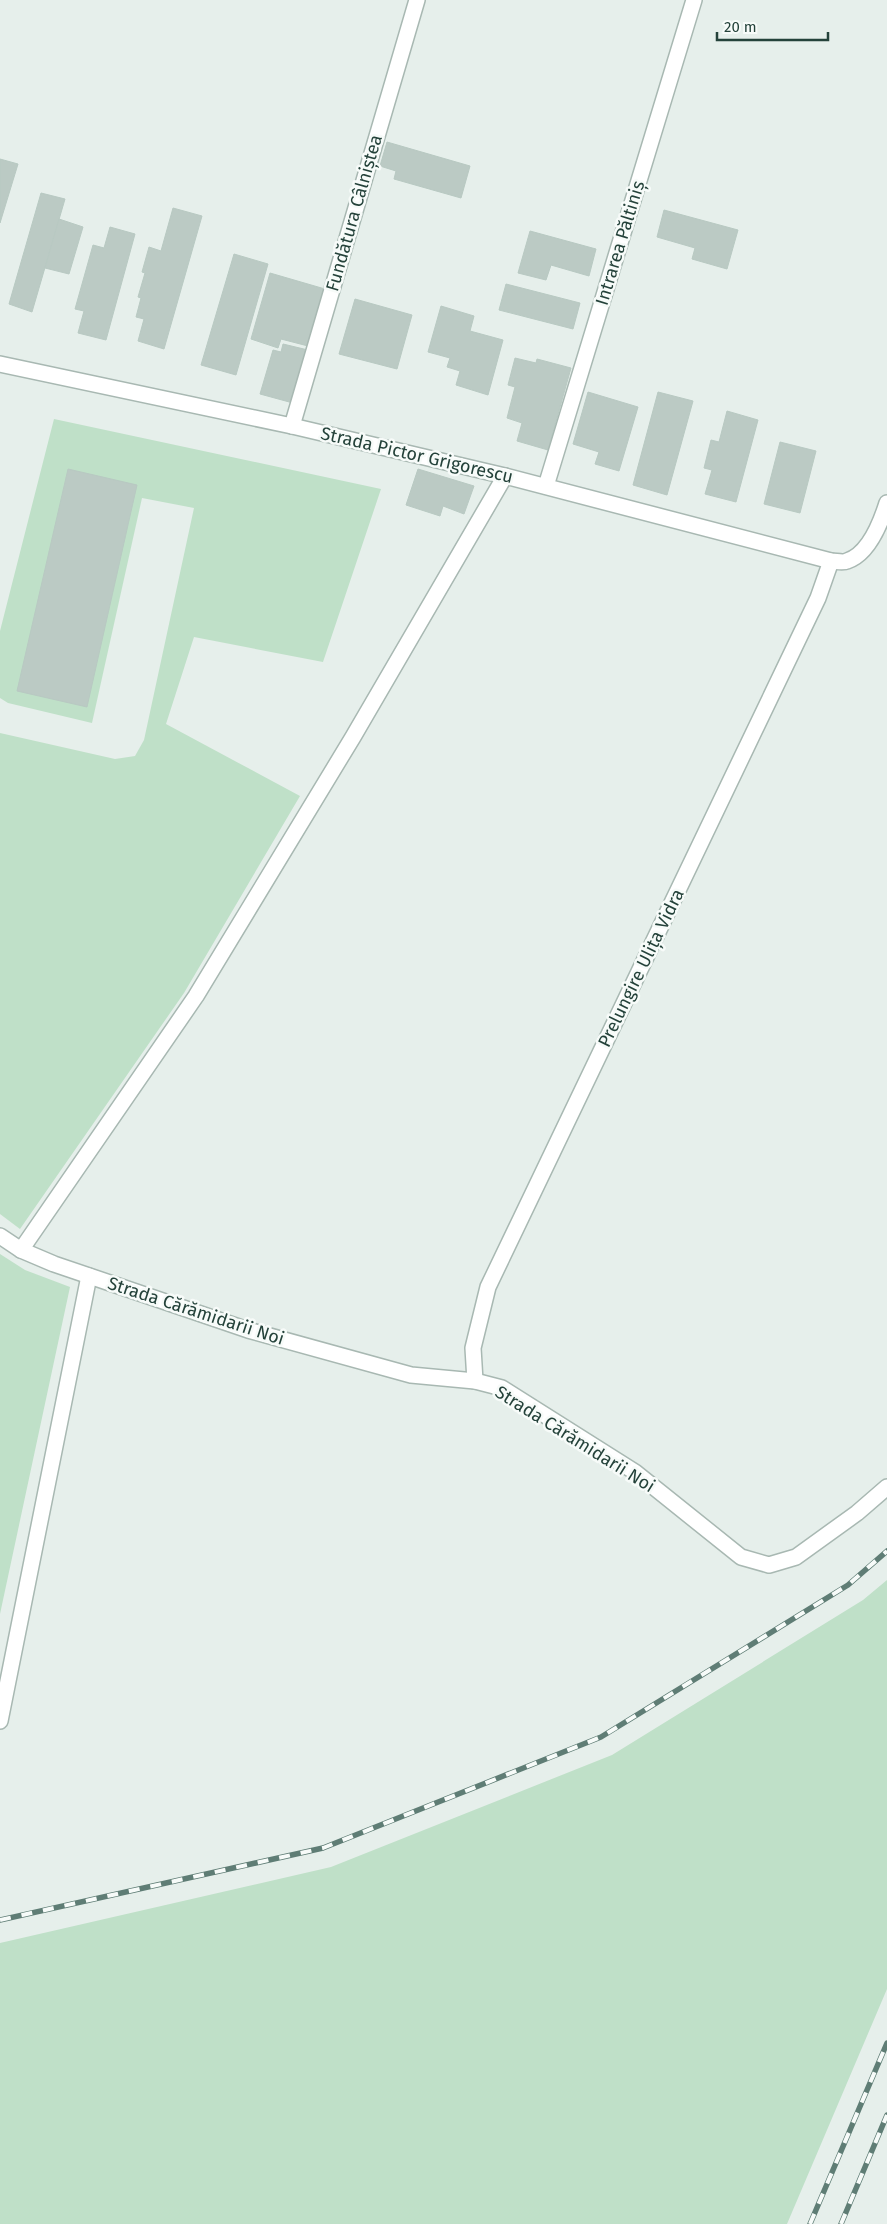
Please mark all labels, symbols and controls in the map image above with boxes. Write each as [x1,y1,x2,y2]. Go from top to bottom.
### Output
scale bar [717,10,828,42]
text: 20 m [724,18,757,36]
street label: Fundătura Câlniștea [321,132,388,294]
street label: Intrarea Păltiniș [591,178,650,308]
street label: Strada Pictor Grigorescu [319,422,515,488]
street label: Prelungire Ulița Vidra [593,885,690,1051]
street label: Strada Cărămidarii Noi [105,1272,287,1350]
street label: Strada Cărămidarii Noi [491,1381,659,1497]

